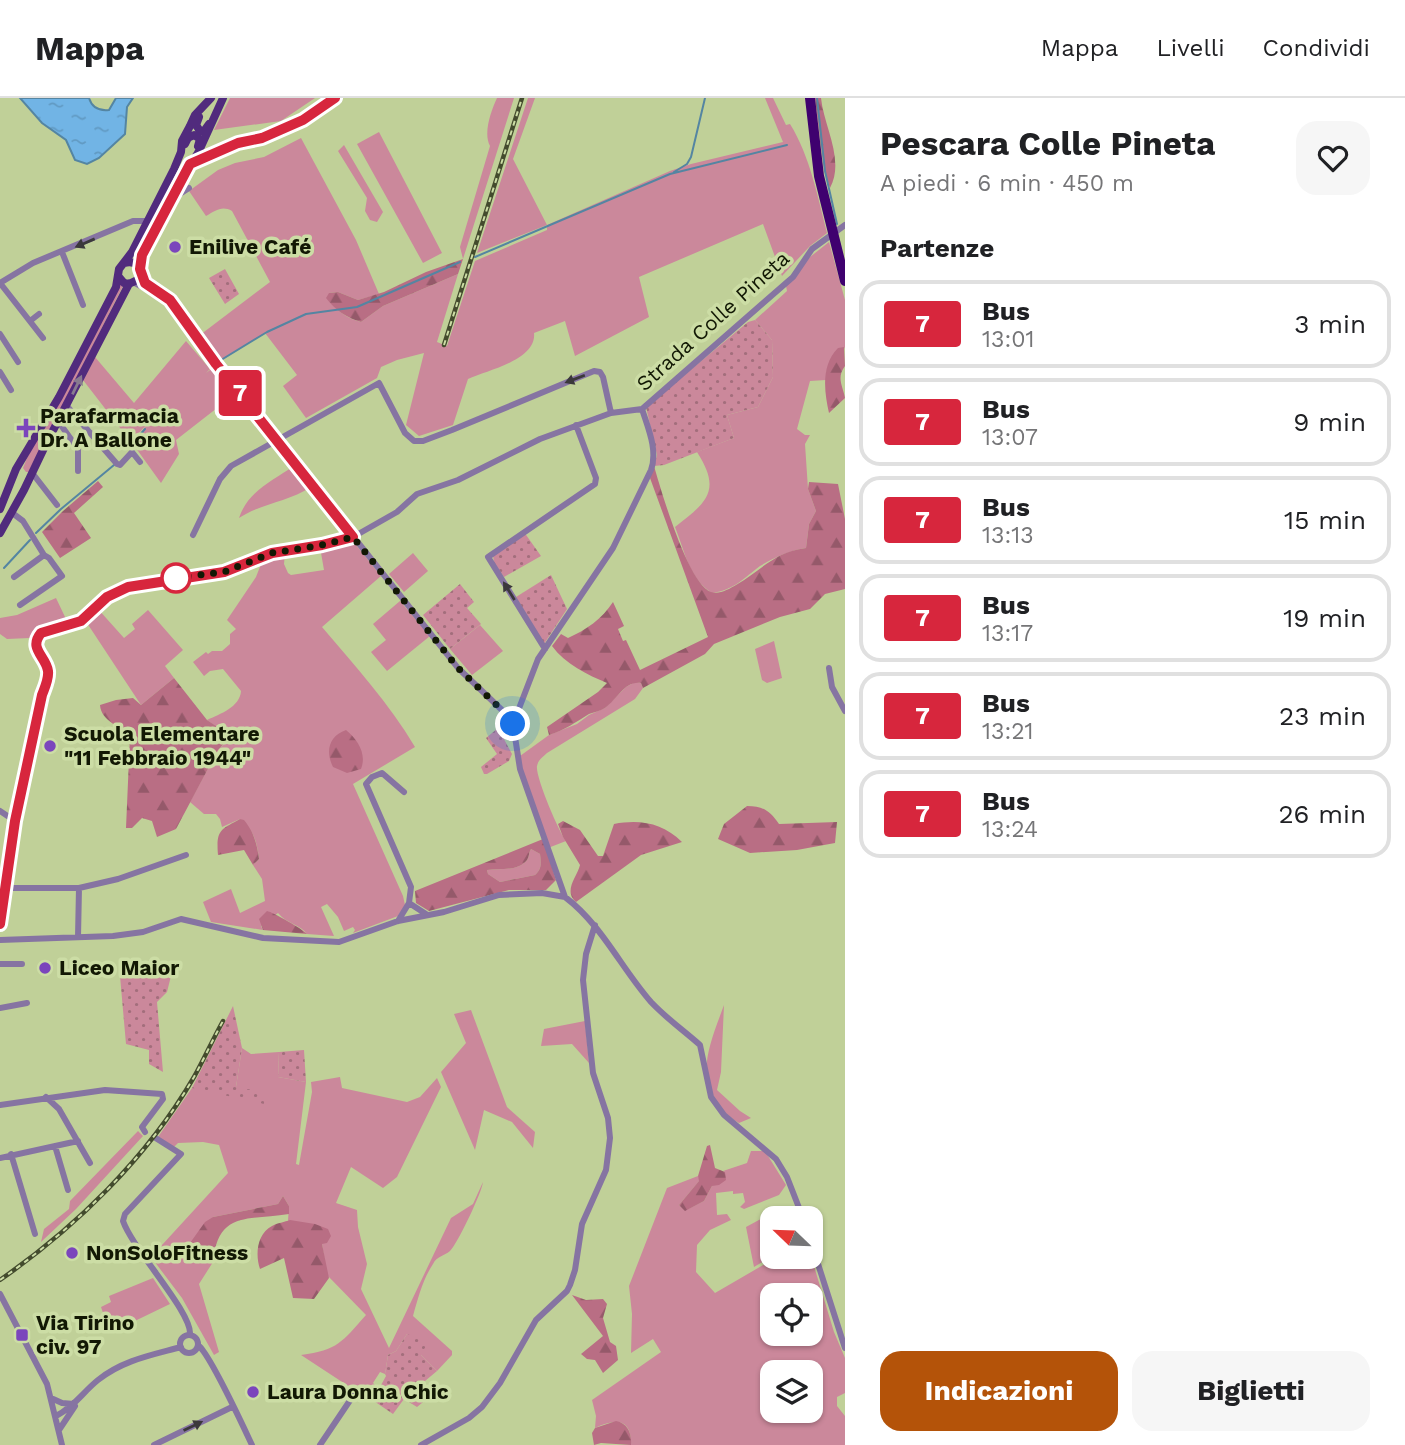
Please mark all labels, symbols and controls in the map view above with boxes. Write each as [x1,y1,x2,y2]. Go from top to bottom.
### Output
text: Mappa [35,29,144,68]
text: Mappa [1041,34,1118,62]
text: Livelli [1156,34,1225,62]
text: Condividi [1263,34,1370,62]
button: heart [1296,121,1370,195]
text: Pescara Colle Pineta [880,124,1215,163]
text: A piedi · 6 min · 450 m [880,170,1134,197]
text: Partenze [880,233,994,263]
place label: Enilive Café [189,234,311,259]
one-way arrow [74,237,95,248]
marker: Enilive Café [167,239,183,255]
street label: Strada Colle Pineta [631,245,794,396]
text: Bus [982,296,1030,326]
text: 3 min [1294,309,1366,339]
text: 7 [915,310,930,338]
text: 13:01 [982,326,1034,353]
line badge: 7 [217,370,263,416]
one-way arrow [565,373,586,384]
one-way arrow [71,375,82,395]
text: 7 [233,379,247,407]
text: Bus [982,394,1030,424]
place label: Parafarmacia Dr. A Ballone [40,403,180,452]
text: 9 min [1293,407,1366,437]
text: 7 [915,408,930,436]
marker: Parafarmacia Dr. A Ballone [18,420,34,436]
text: 13:07 [982,424,1038,451]
text: Bus [982,492,1030,522]
text: 15 min [1284,505,1366,535]
text: 7 [915,506,930,534]
text: 13:13 [982,522,1034,549]
unlabelled marker [161,563,191,593]
one-way arrow [502,581,515,600]
text: Bus [982,590,1030,620]
text: 19 min [1283,603,1366,633]
text: 7 [915,604,930,632]
text: 13:17 [982,620,1033,647]
text: Bus [982,688,1030,718]
text: 23 min [1279,701,1366,731]
text: 7 [915,702,930,730]
your location [495,706,530,741]
text: 13:21 [982,718,1034,745]
place label: Scuola Elementare "11 Febbraio 1944" [64,721,260,770]
marker: Scuola Elementare "11 Febbraio 1944" [42,738,58,754]
text: Bus [982,786,1030,816]
text: 26 min [1278,799,1366,829]
text: 7 [915,800,930,828]
text: 13:24 [982,816,1038,843]
place label: Liceo Maior [59,955,179,980]
marker: Liceo Maior [37,960,53,976]
north arrow [760,1206,822,1269]
map controls [760,1206,823,1423]
place label: NonSoloFitness [86,1240,248,1265]
marker: NonSoloFitness [64,1245,80,1261]
button: locate [760,1283,823,1346]
place label: Via Tirino civ. 97 [36,1310,134,1359]
marker: Via Tirino civ. 97 [14,1327,30,1343]
button: Indicazioni [880,1351,1118,1431]
button: Biglietti [1132,1351,1370,1431]
button: layers [760,1360,823,1423]
place label: Laura Donna Chic [267,1379,449,1404]
marker: Laura Donna Chic [245,1384,261,1400]
one-way arrow [183,1420,203,1432]

